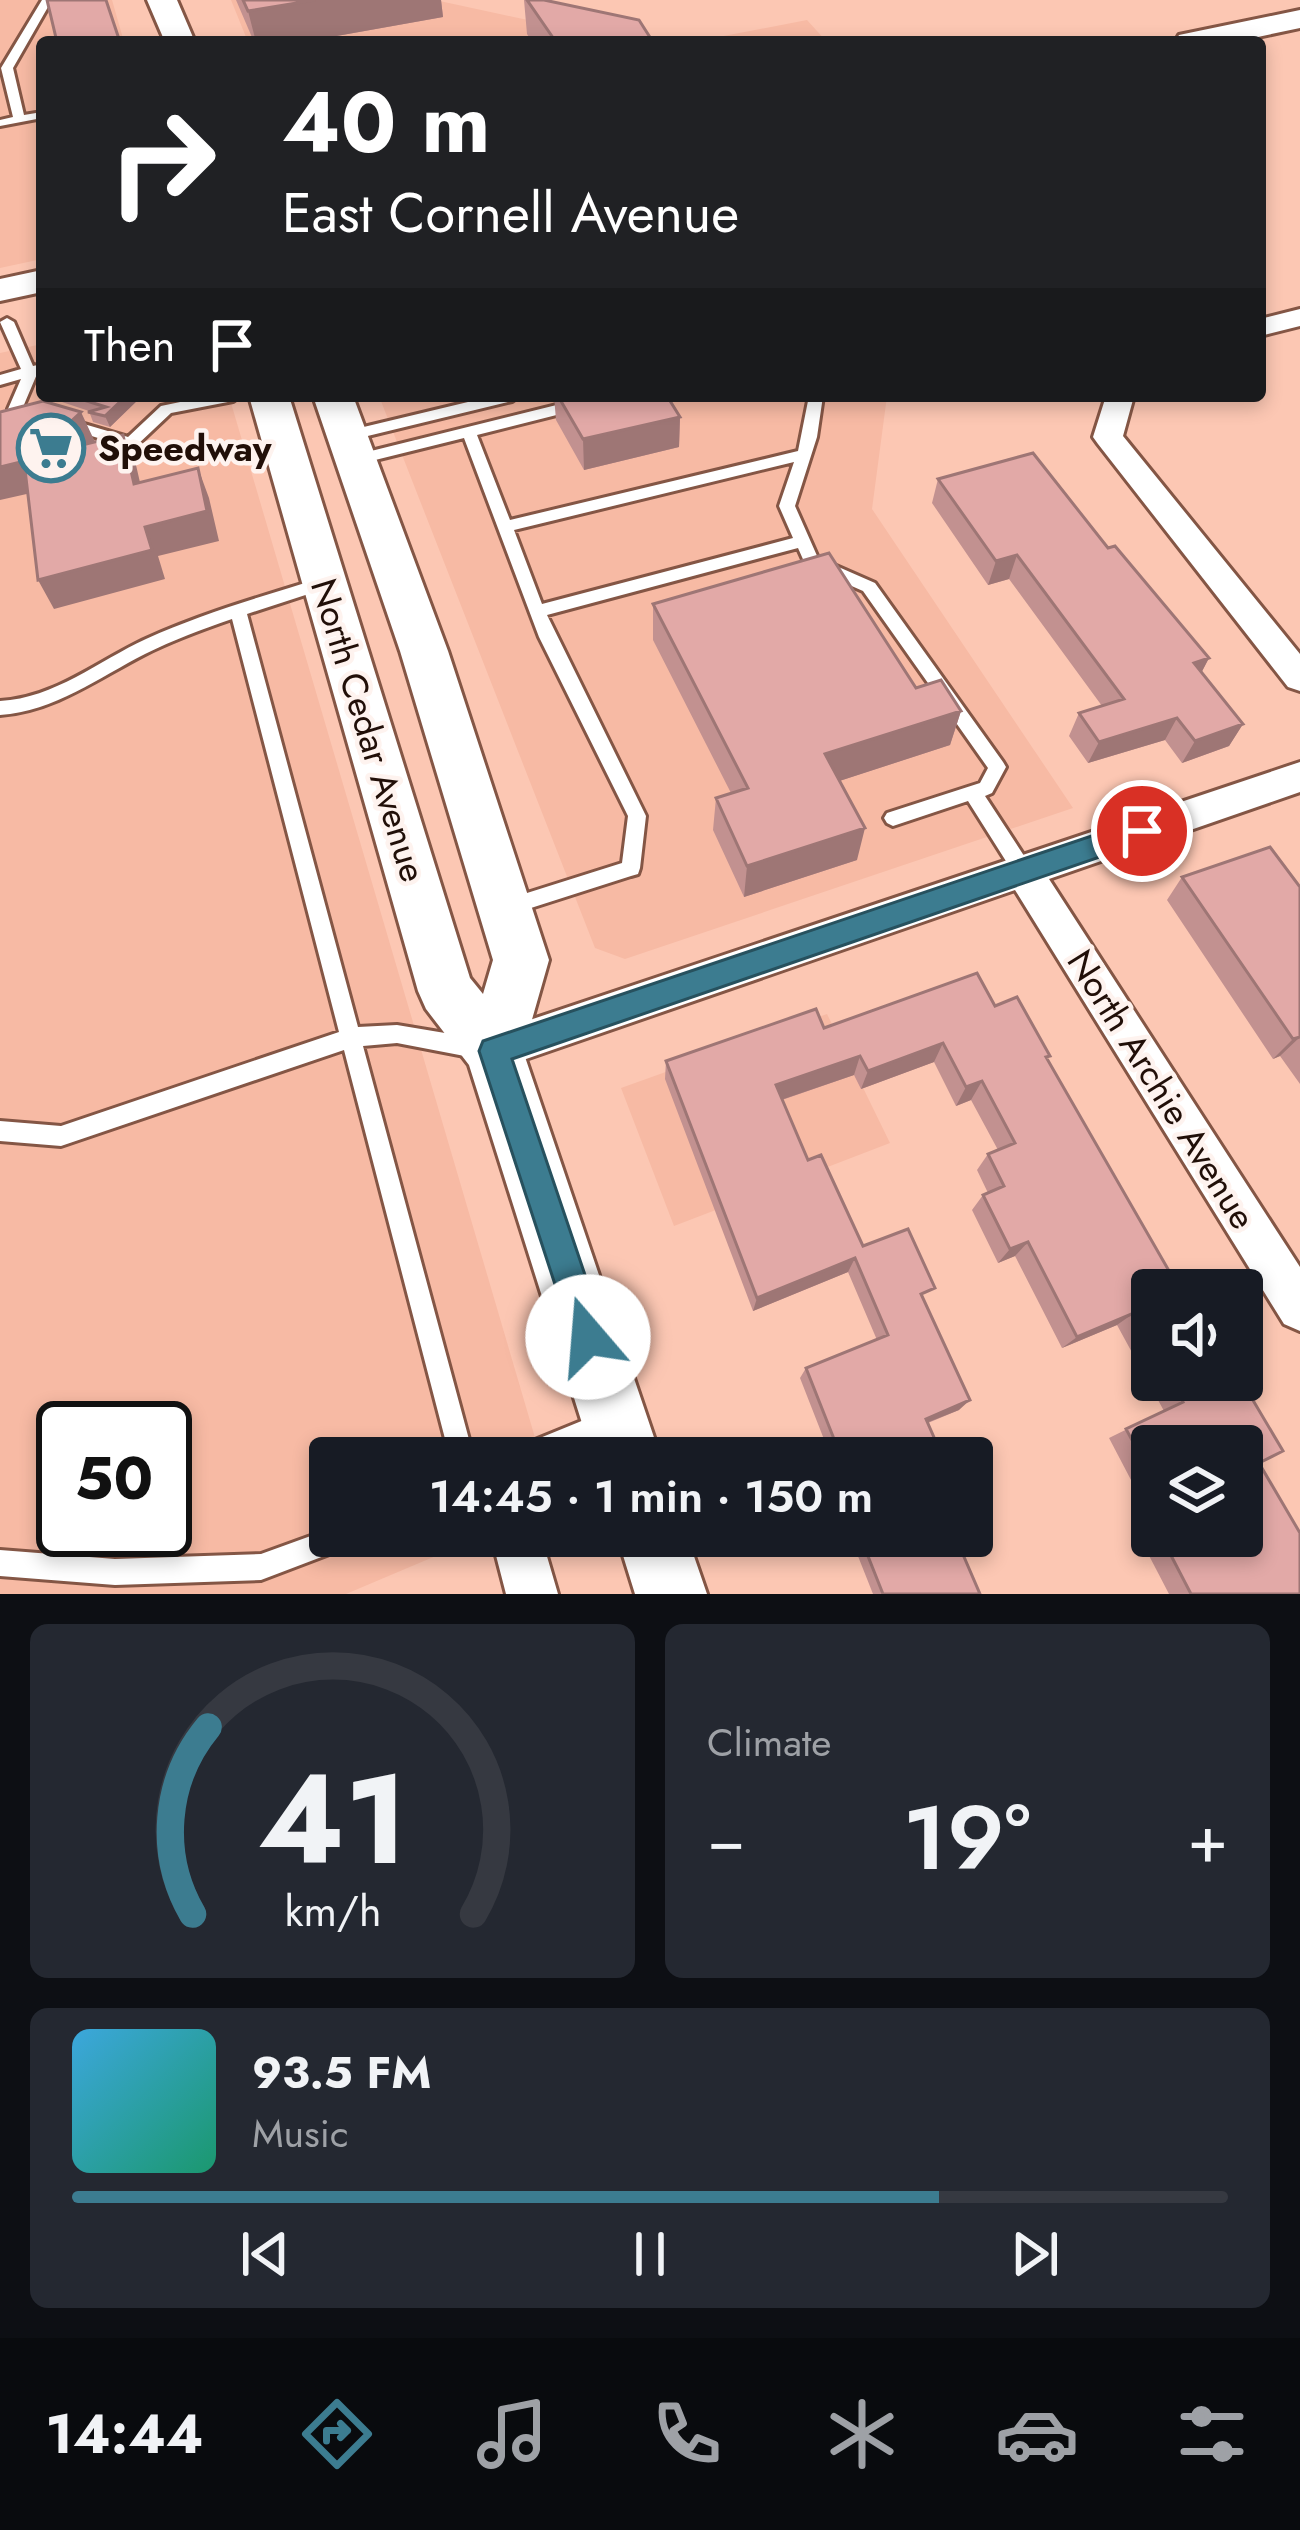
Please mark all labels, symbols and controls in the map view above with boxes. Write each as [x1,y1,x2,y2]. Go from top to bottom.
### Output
text: 40 m [282,62,490,184]
icon: right [84,84,240,240]
text: East Cornell Avenue [282,174,739,252]
icon: arrive [199,312,265,378]
text: Then [84,313,175,378]
supermarket icon: Speedway [16,413,86,483]
place label: Speedway [98,422,273,474]
street label: North Cedar Avenue [298,572,440,888]
pin [1091,780,1193,882]
icon: arrive [1109,798,1175,864]
street label: North Archie Avenue [1055,939,1269,1239]
map controls [1131,1269,1263,1557]
button: sound [1131,1269,1263,1401]
position arrow [525,1274,651,1400]
speed limit sign: 50 [36,1401,192,1557]
button: layers [1131,1425,1263,1557]
text: 14:45 · 1 min · 150 m [429,1464,873,1529]
text: Climate [707,1714,831,1771]
text: 41 [257,1729,408,1910]
text: 19° [903,1773,1031,1903]
text: − [707,1791,746,1887]
text: + [1187,1791,1228,1887]
text: km/h [284,1880,381,1942]
text: 93.5 FM [252,2040,431,2105]
text: Music [252,2105,349,2162]
icon: previous [232,2221,298,2287]
icon: pause [617,2221,683,2287]
icon: next [1002,2221,1068,2287]
icon: directions [295,2392,379,2476]
icon: music [470,2392,554,2476]
icon: phone [645,2392,729,2476]
icon: climate [820,2392,904,2476]
icon: car [995,2392,1079,2476]
icon: filters [1170,2392,1254,2476]
text: 14:44 [46,2395,204,2473]

